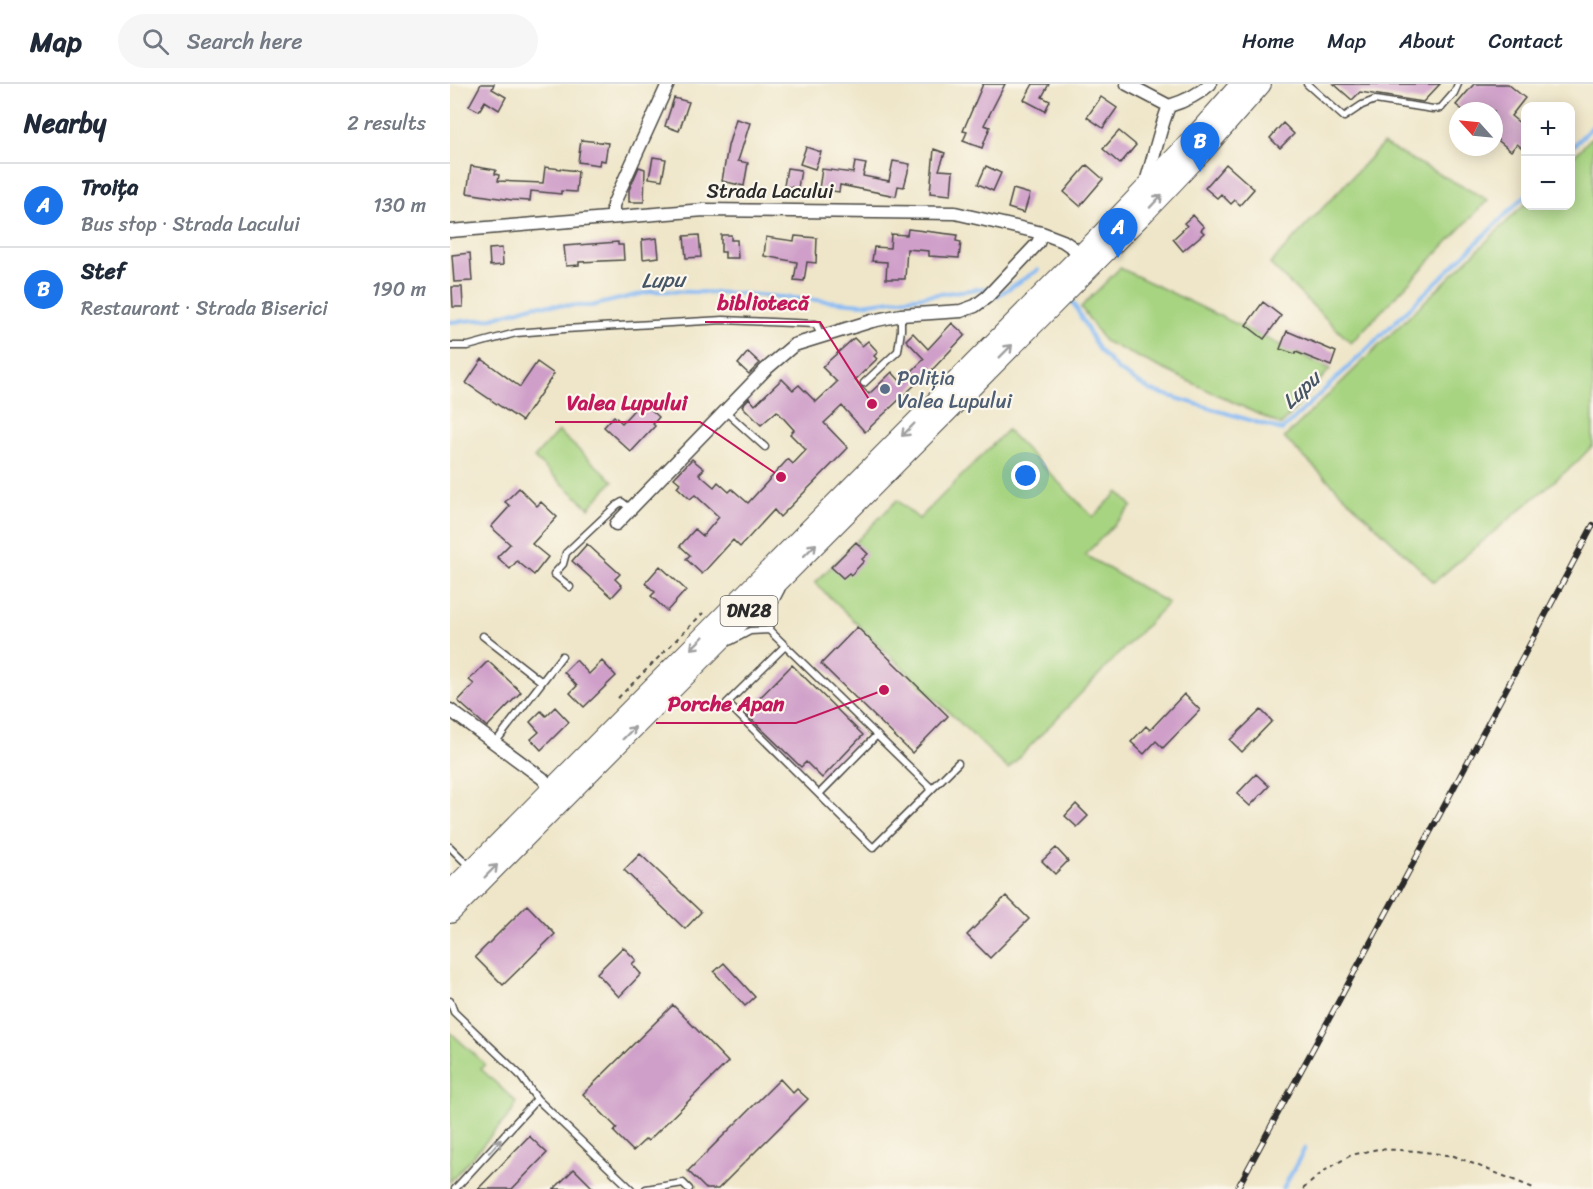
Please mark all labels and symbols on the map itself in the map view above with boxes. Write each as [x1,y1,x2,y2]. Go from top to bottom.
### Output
north arrow [1449,102,1503,156]
pin: B [1180,122,1220,172]
street label: Strada Lacului [706,174,834,209]
one-way arrow [1148,194,1162,209]
pin: A [1098,208,1138,258]
water label: Lupu [641,260,688,300]
callout: bibliotecă [705,283,820,322]
text: bibliotecă [716,284,810,322]
one-way arrow [999,344,1014,359]
water label: Lupu [1272,359,1332,419]
place label: Poliția Valea Lupului [897,361,1013,419]
marker: Poliția Valea Lupului [878,382,892,396]
callout: Valea Lupului [555,383,700,422]
text: Valea Lupului [567,384,689,422]
one-way arrow [900,423,915,437]
your location [1011,461,1040,490]
one-way arrow [803,542,818,557]
road number: DN28 [720,596,778,626]
one-way arrow [689,636,704,651]
callout: Porche Apan [656,684,796,723]
text: Porche Apan [668,685,785,723]
one-way arrow [621,726,636,741]
one-way arrow [484,864,499,879]
one-way arrow [487,1139,501,1154]

